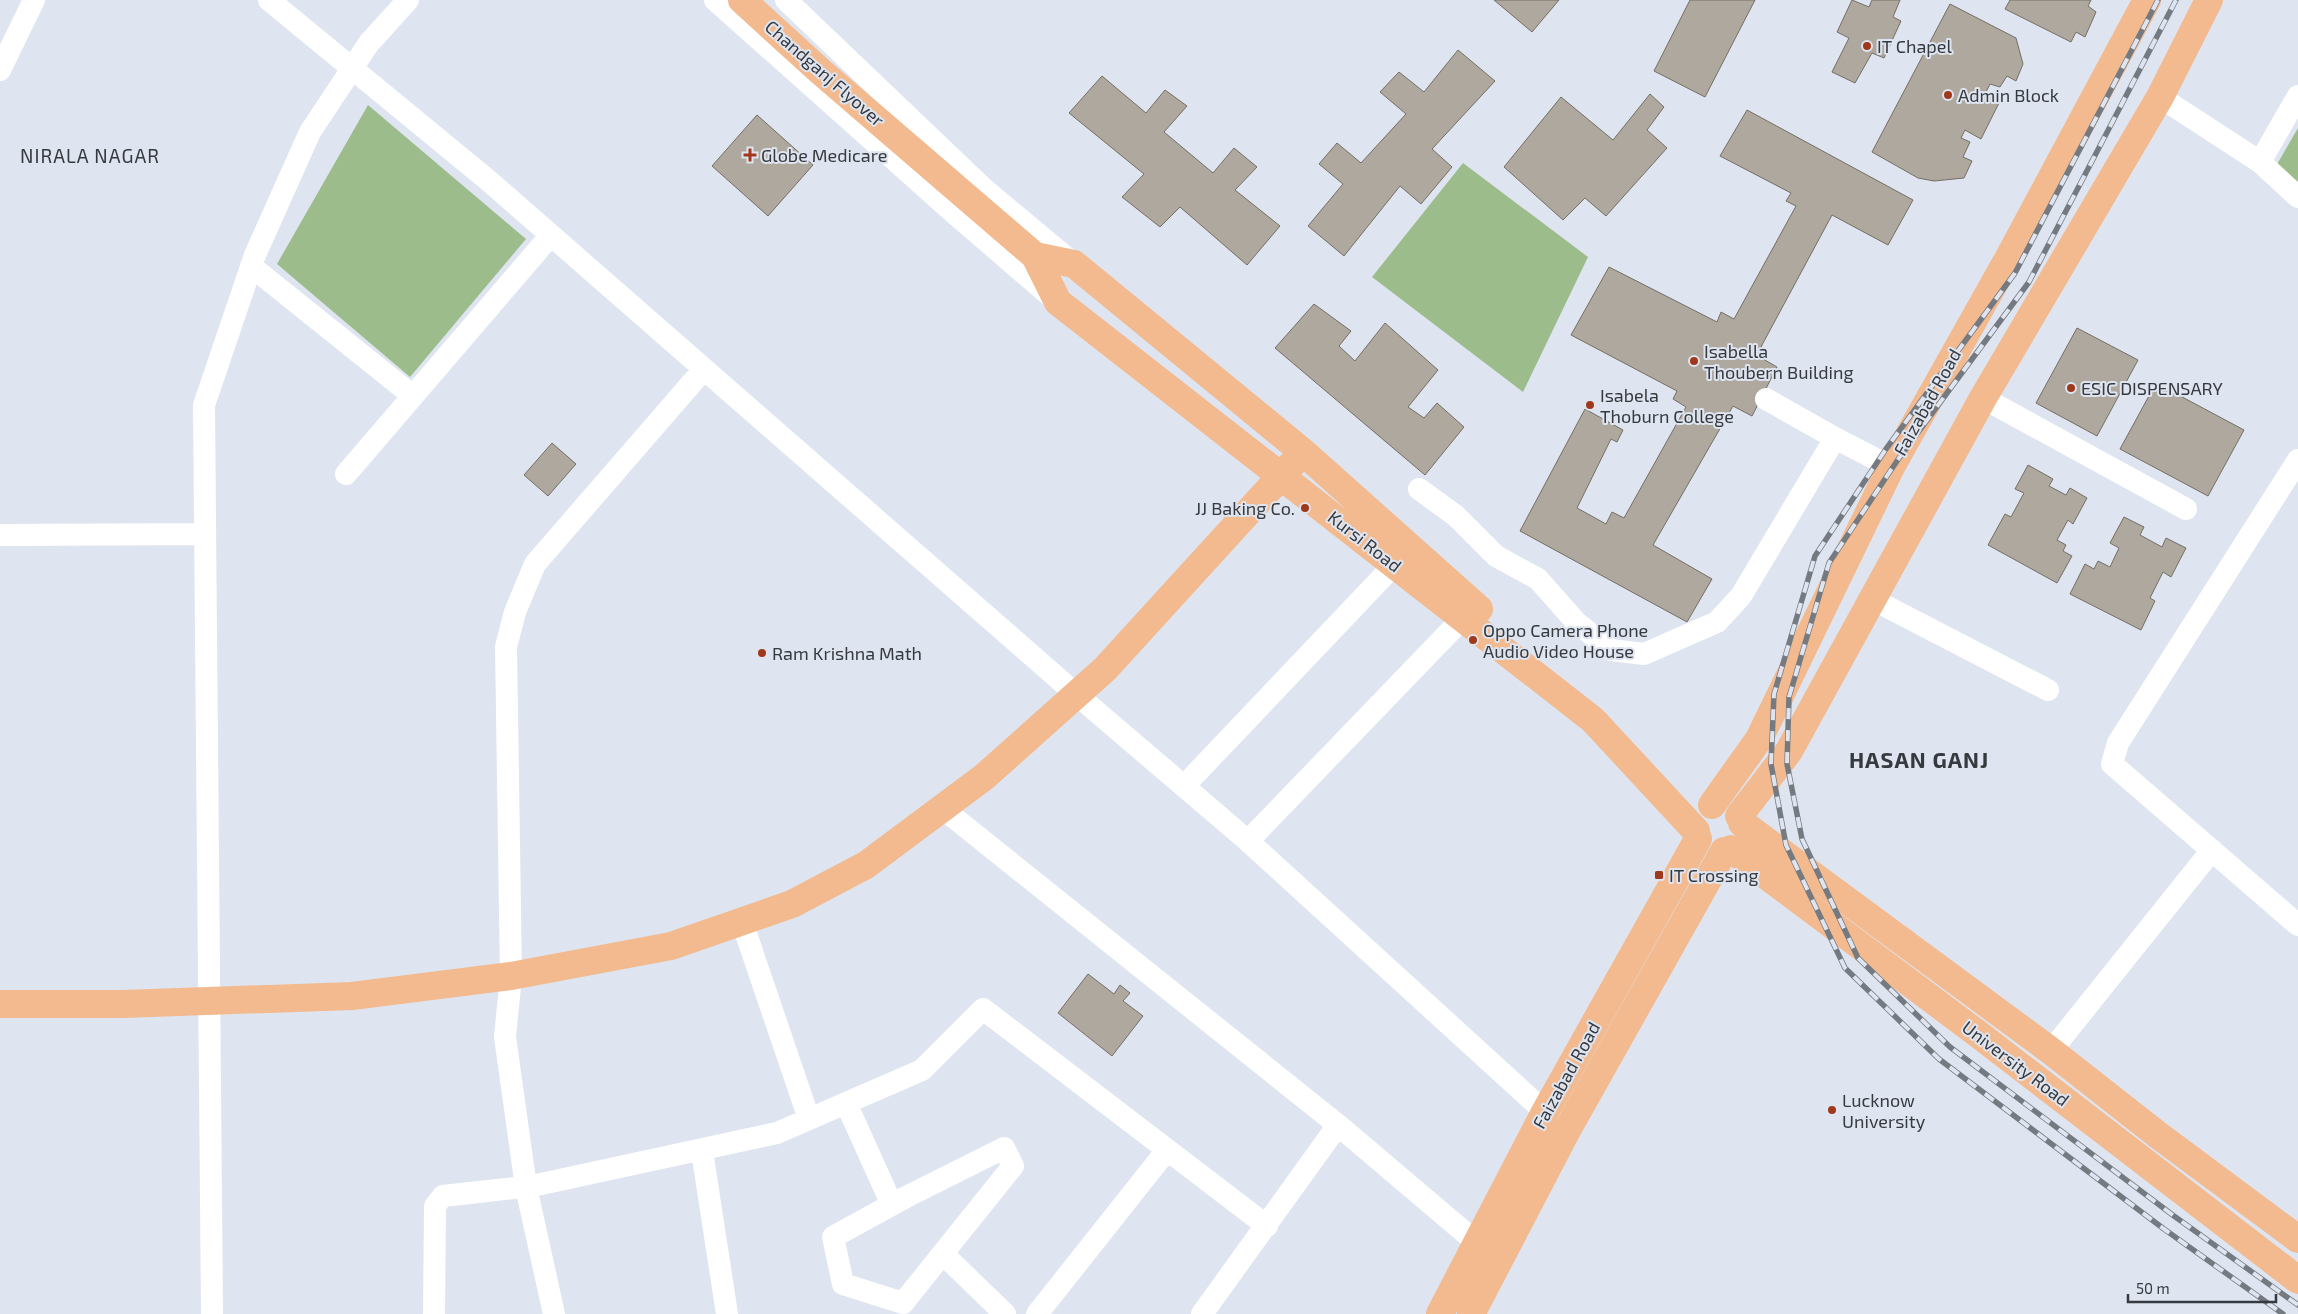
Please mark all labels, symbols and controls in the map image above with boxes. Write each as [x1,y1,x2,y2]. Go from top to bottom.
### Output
street label: Chandganj Flyover [761,15,889,131]
place label: IT Chapel [1877,35,1952,57]
marker: IT Chapel [1861,40,1873,52]
place label: Admin Block [1958,84,2059,106]
marker: Admin Block [1942,89,1954,101]
district label: NIRALA NAGAR [20,144,160,167]
place label: Globe Medicare [761,144,887,166]
marker: Globe Medicare [743,148,757,162]
place label: Isabella Thoubern Building [1704,340,1854,383]
street label: Faizabad Road [1889,345,1965,459]
marker: Isabella Thoubern Building [1688,355,1700,367]
place label: ESIC DISPENSARY [2081,377,2224,399]
marker: ESIC DISPENSARY [2065,382,2077,394]
place label: Isabela Thoburn College [1600,384,1734,427]
marker: Isabela Thoburn College [1584,399,1596,411]
place label: JJ Baking Co. [1195,497,1295,519]
marker: JJ Baking Co. [1299,502,1311,514]
street label: Kursi Road [1324,506,1406,576]
place label: Oppo Camera Phone Audio Video House [1483,619,1648,662]
marker: Oppo Camera Phone Audio Video House [1467,634,1479,646]
place label: Ram Krishna Math [772,642,922,664]
marker: Ram Krishna Math [756,647,768,659]
district label: HASAN GANJ [1849,746,1989,772]
place label: IT Crossing [1669,864,1759,886]
marker: IT Crossing [1653,869,1665,881]
street label: University Road [1958,1016,2074,1110]
street label: Faizabad Road [1528,1018,1604,1132]
place label: Lucknow University [1842,1089,1926,1132]
marker: Lucknow University [1826,1104,1838,1116]
scale bar [2128,1272,2276,1304]
text: 50 m [2136,1279,2170,1297]

